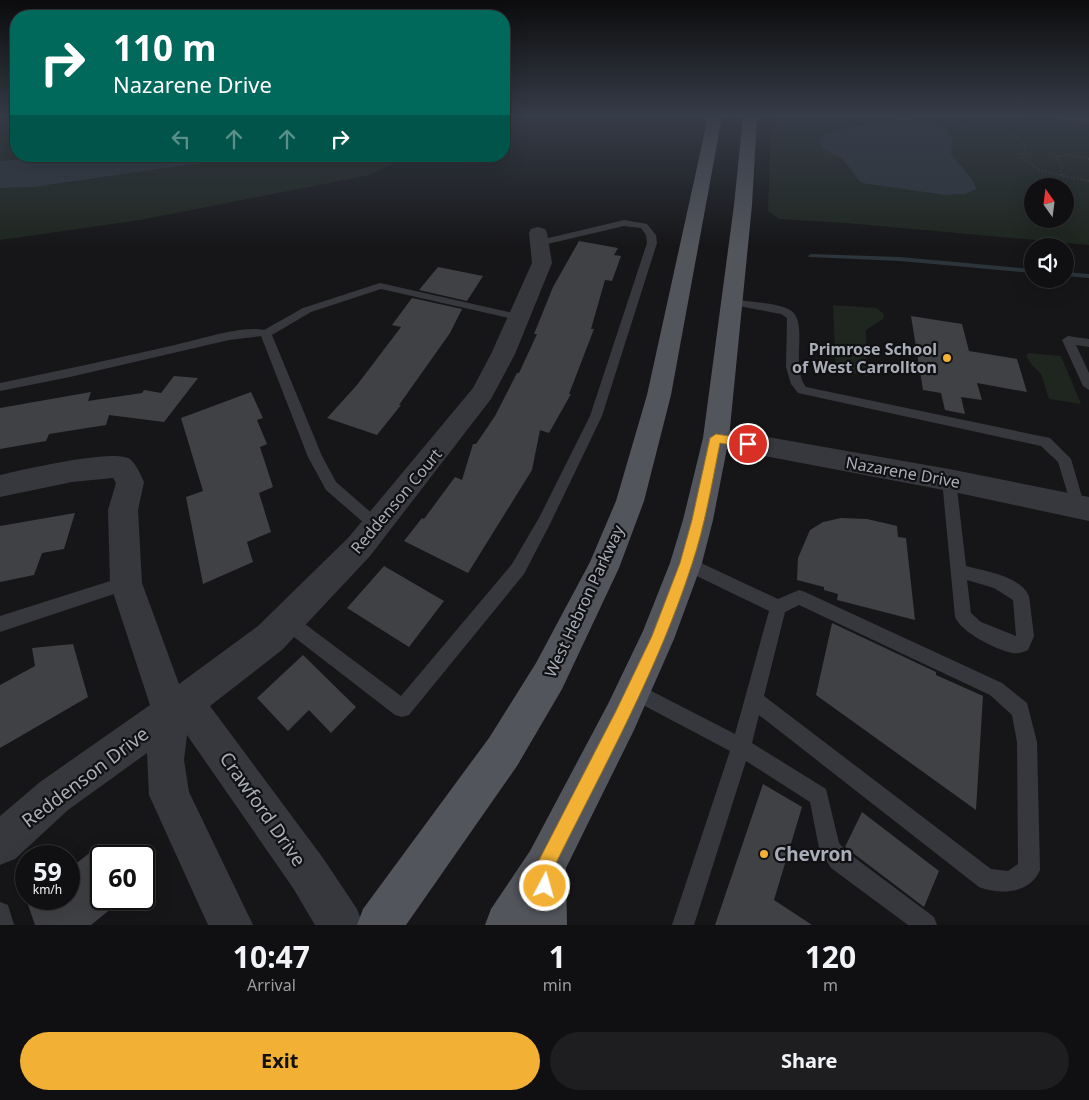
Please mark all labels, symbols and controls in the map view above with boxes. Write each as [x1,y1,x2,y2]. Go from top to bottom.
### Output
text: 110 m [113,24,216,71]
icon: right [30,30,95,95]
text: Nazarene Drive [113,69,272,99]
icon: left [167,125,195,153]
icon: ahead [220,125,248,153]
icon: ahead [273,125,301,153]
icon: right [326,125,354,153]
north arrow [1024,178,1074,228]
map controls [1024,178,1074,288]
button: sound [1024,238,1074,288]
place label: Primrose School of West Carrollton [792,338,937,378]
marker: Primrose School of West Carrollton [941,352,953,364]
pin [727,423,769,465]
icon: arrive [734,430,762,458]
street label: Reddenson Court [345,444,447,558]
street label: Nazarene Drive [844,451,962,493]
street label: West Hebron Parkway [539,521,629,681]
street label: Reddenson Drive [16,721,154,833]
street label: Crawford Drive [214,747,312,871]
place label: Chevron [774,841,853,867]
speed limit sign: 60 [90,845,155,910]
marker: Chevron [758,848,770,860]
text: 59 [33,854,62,888]
position arrow [518,859,570,911]
text: km/h [33,881,62,898]
text: 10:47 [233,936,310,977]
text: 1 [549,936,566,977]
text: 120 [805,936,856,977]
text: Arrival [247,974,296,996]
text: min [543,974,572,996]
text: m [823,974,838,996]
button: Exit [20,1032,540,1090]
button: Share [550,1032,1069,1090]

